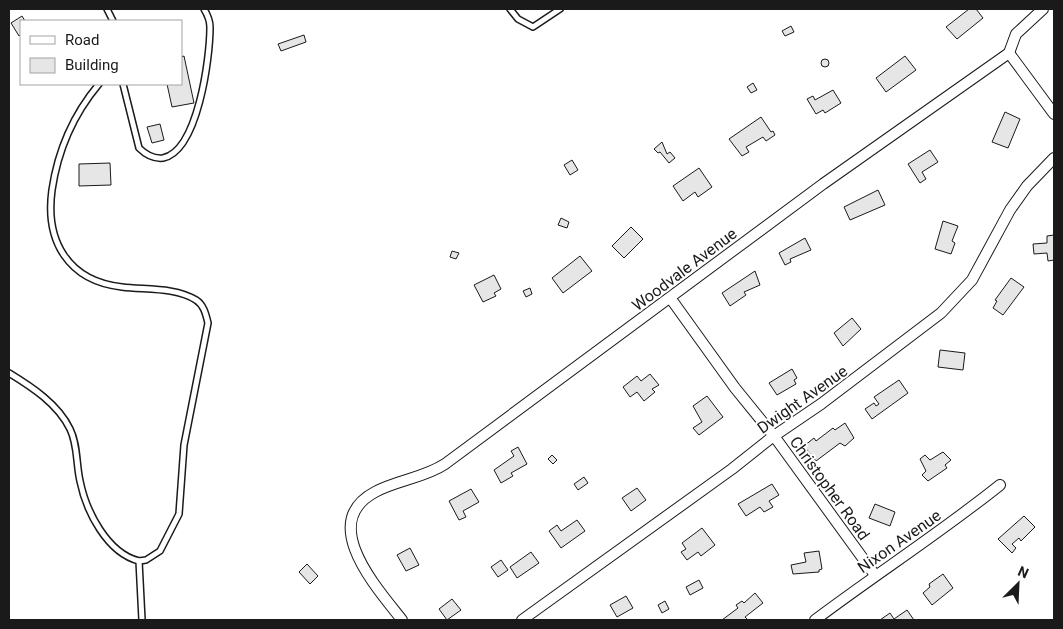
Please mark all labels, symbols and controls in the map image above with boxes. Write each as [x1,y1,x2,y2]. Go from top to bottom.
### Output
legend [20,20,182,85]
text: Road [65,31,99,49]
text: Building [65,56,119,74]
street label: Woodvale Avenue [628,224,740,315]
street label: Dwight Avenue [754,361,851,438]
street label: Christopher Road [786,433,874,544]
street label: Nixon Avenue [854,506,945,577]
north arrow [993,559,1043,609]
text: N [1016,563,1031,581]

